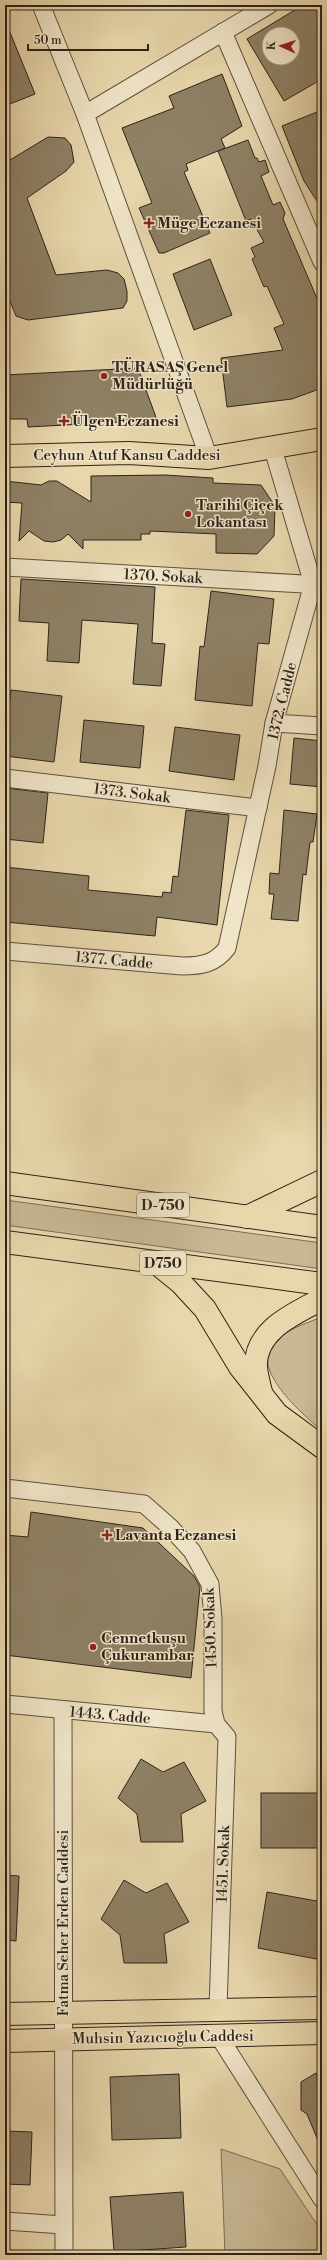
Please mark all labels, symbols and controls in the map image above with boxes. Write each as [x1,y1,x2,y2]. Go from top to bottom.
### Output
scale bar [28,26,148,52]
north arrow [261,26,301,66]
text: 50 m [34,33,62,48]
text: K [265,40,279,50]
place label: Müge Eczanesi [157,214,261,233]
marker: Müge Eczanesi [144,218,154,228]
place label: TÜRASAŞ Genel Müdürlüğü [112,357,228,394]
marker: TÜRASAŞ Genel Müdürlüğü [99,371,109,381]
place label: Ülgen Eczanesi [72,411,179,431]
marker: Ülgen Eczanesi [59,416,69,426]
street label: Ceyhun Atuf Kansu Caddesi [33,446,221,465]
place label: Tarihi Çiçek Lokantası [196,496,284,532]
marker: Tarihi Çiçek Lokantası [183,509,193,519]
street label: 1370. Sokak [123,565,204,588]
street label: 1372. Cadde [264,660,301,742]
street label: 1373. Sokak [92,779,173,808]
street label: 1377. Cadde [74,948,154,973]
road number: D-750 [137,1193,189,1217]
road number: D750 [140,1251,186,1275]
place label: Lavanta Eczanesi [115,1526,237,1545]
marker: Lavanta Eczanesi [102,1530,112,1540]
street label: 1450. Sokak [200,1586,221,1668]
place label: Cennetkuşu Çukurambar [101,1629,194,1665]
marker: Cennetkuşu Çukurambar [88,1642,98,1652]
street label: 1443. Cadde [69,1702,151,1729]
street label: 1451. Sokak [213,1824,234,1903]
street label: Fatma Seher Erden Caddesi [54,1830,73,2016]
street label: Muhsin Yazıcıoğlu Caddesi [72,2026,254,2049]

